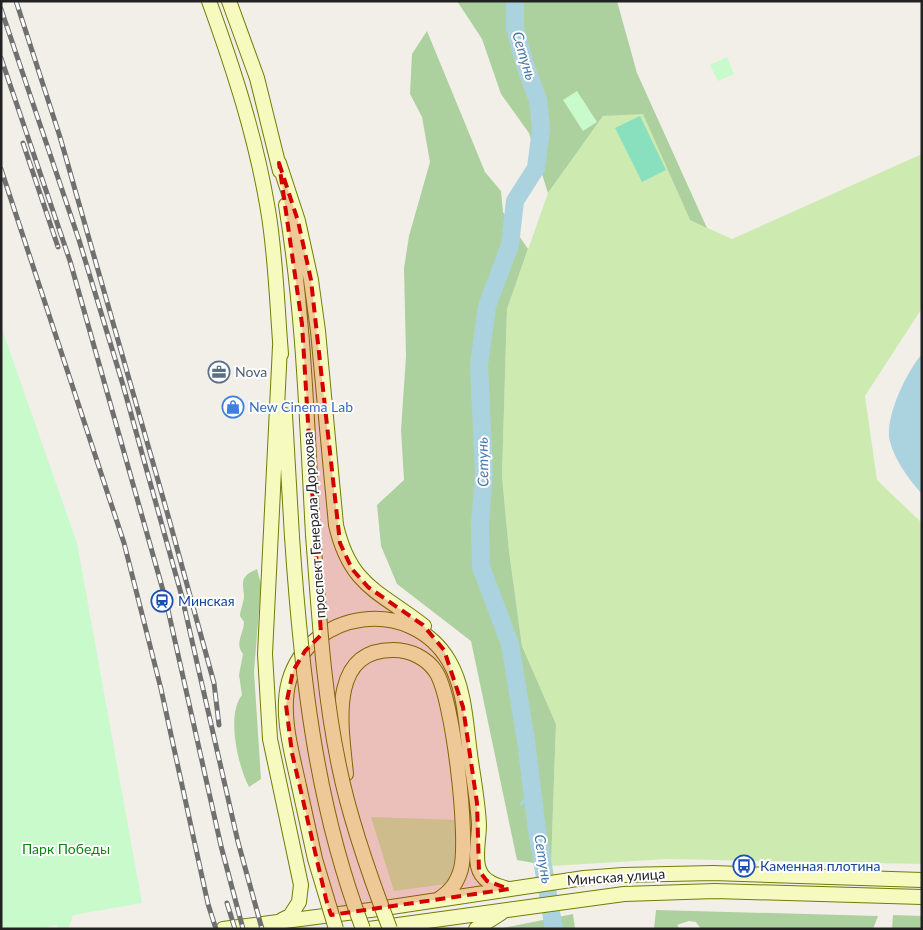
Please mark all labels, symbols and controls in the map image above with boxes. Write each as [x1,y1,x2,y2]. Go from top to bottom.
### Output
water label: Сетунь [509,29,541,82]
office icon: Nova [207,360,231,384]
place label: Nova [235,363,267,380]
shop icon: New Cinema Lab [221,395,245,419]
place label: New Cinema Lab [249,398,353,415]
street label: проспект Генерала Дорохова [298,431,329,619]
water label: Сетунь [473,437,491,487]
station icon: Минская [150,589,174,613]
place label: Минская [178,592,235,609]
water label: Сетунь [531,833,557,885]
park label: Парк Победы [22,840,110,857]
bus stop icon: Каменная плотина [732,854,756,878]
place label: Каменная плотина [760,857,880,874]
street label: Минская улица [566,865,666,888]

